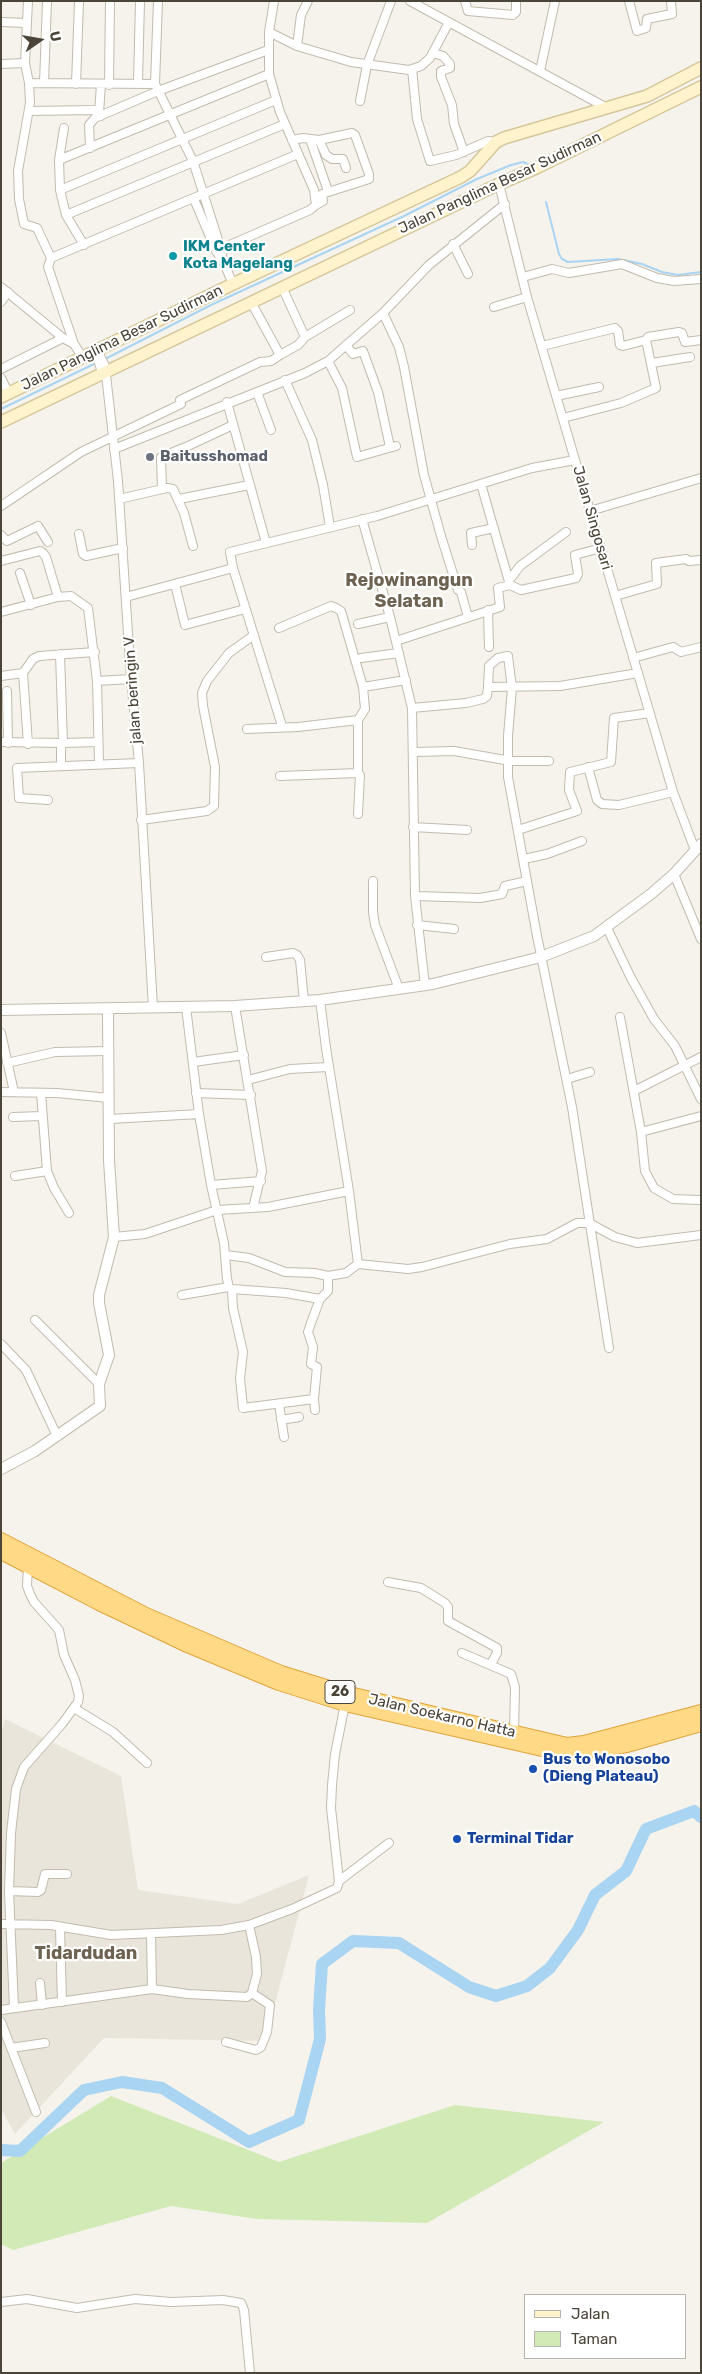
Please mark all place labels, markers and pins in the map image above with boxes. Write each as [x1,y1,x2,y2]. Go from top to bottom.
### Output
place label: IKM Center Kota Magelang [183,238,293,273]
marker: IKM Center Kota Magelang [167,250,179,262]
place label: Baitusshomad [160,448,268,466]
marker: Baitusshomad [144,451,156,463]
place label: Bus to Wonosobo (Dieng Plateau) [543,1751,670,1786]
marker: Bus to Wonosobo (Dieng Plateau) [527,1763,539,1775]
place label: Terminal Tidar [467,1830,574,1848]
marker: Terminal Tidar [451,1833,463,1845]

